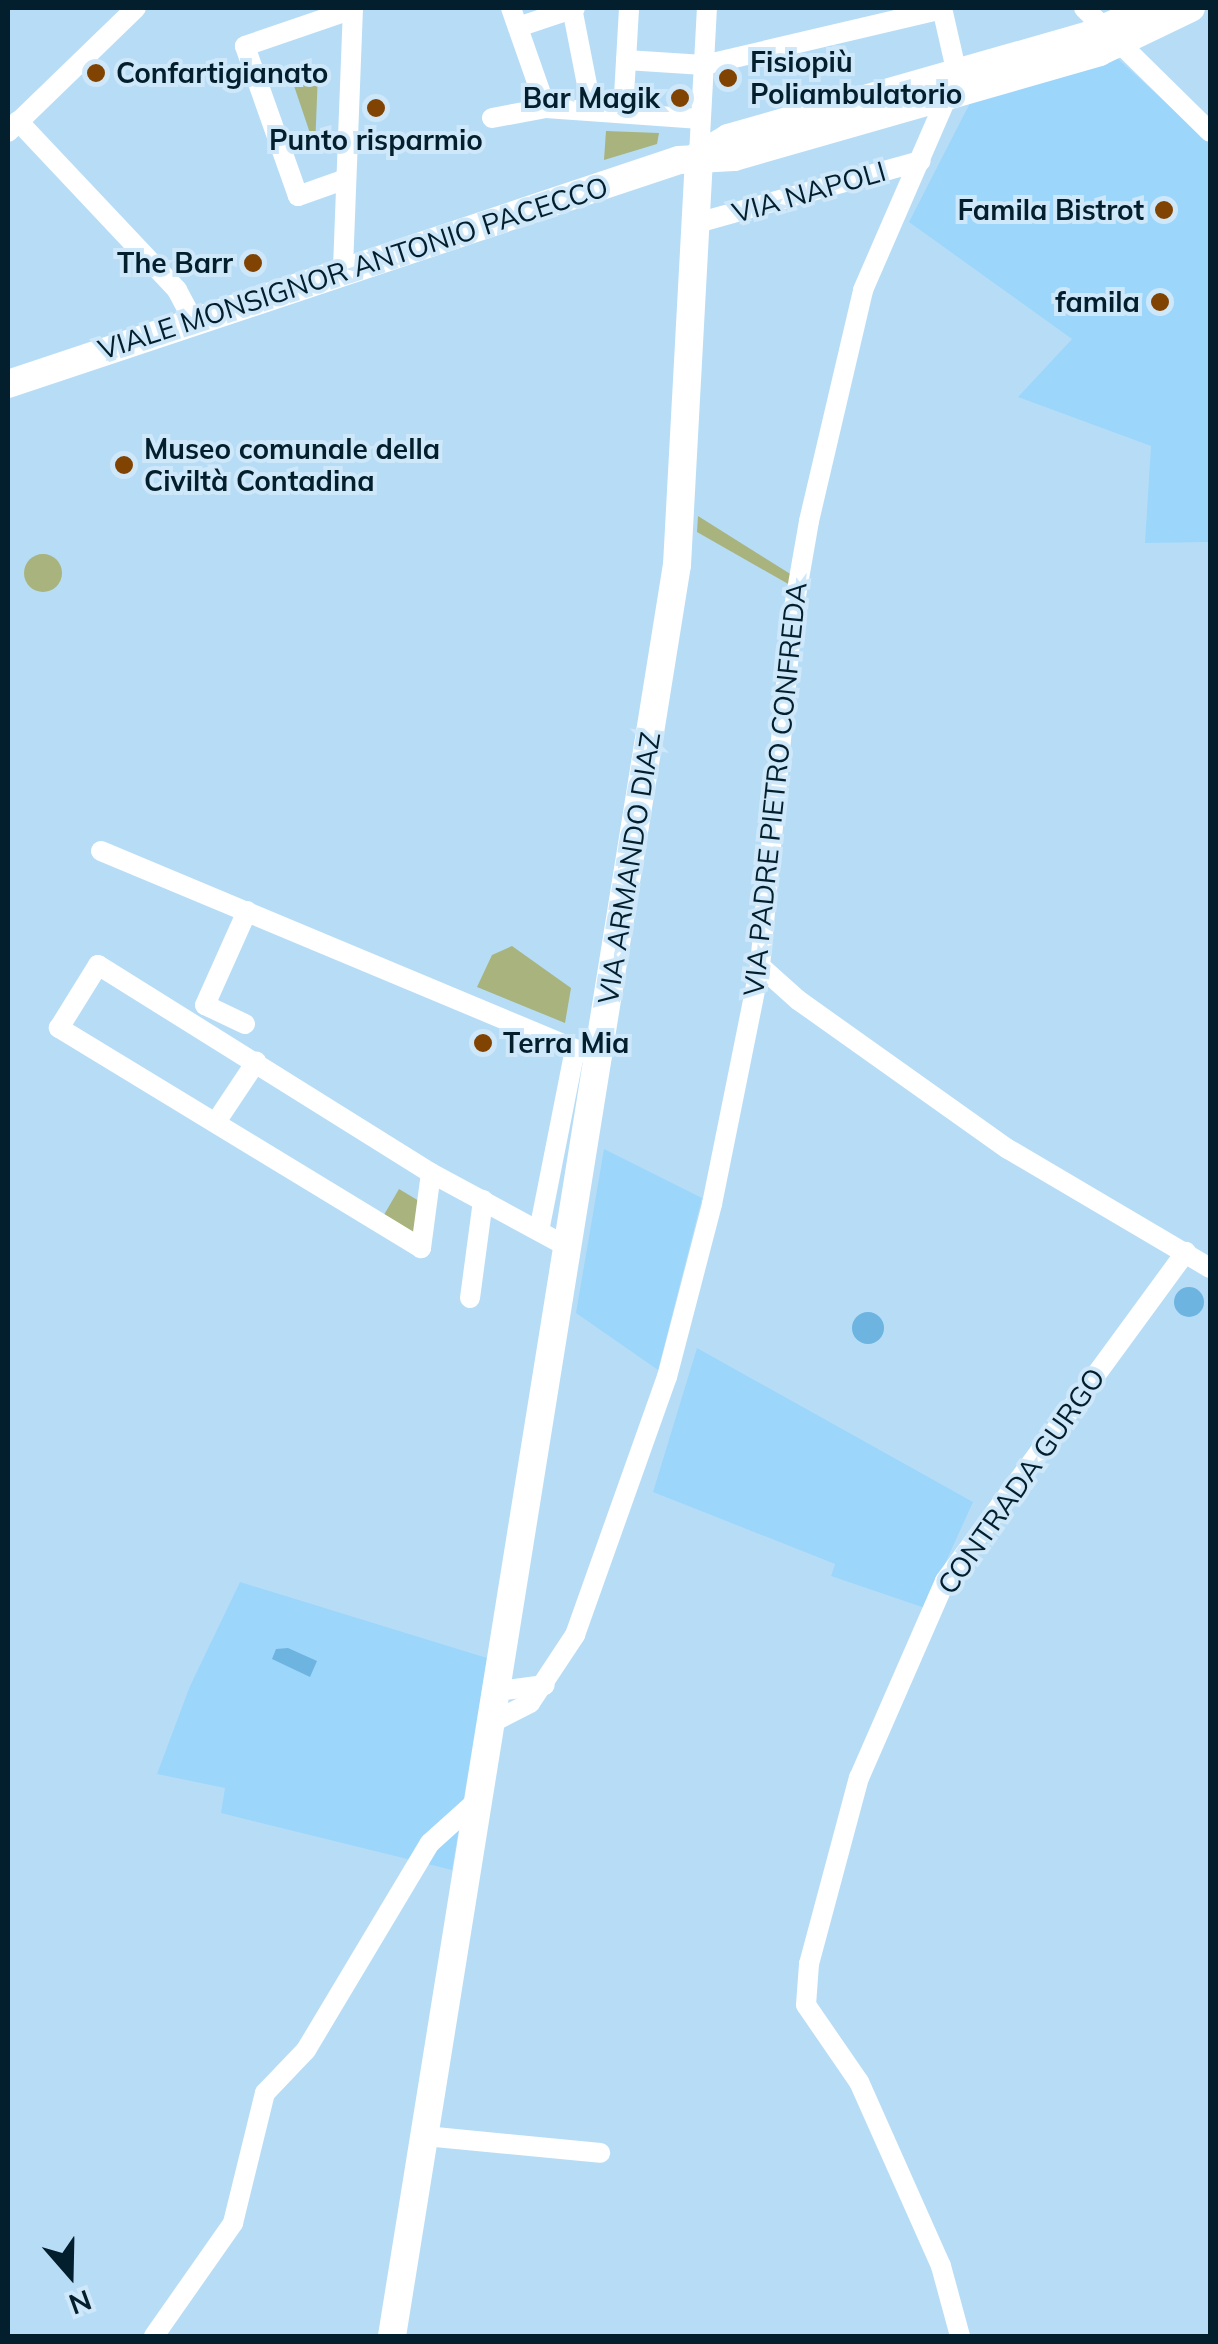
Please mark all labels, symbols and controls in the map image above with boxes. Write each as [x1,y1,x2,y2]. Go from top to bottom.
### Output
place label: Fisiopiù Poliambulatorio [750,45,962,111]
place label: Confartigianato [116,56,328,90]
marker: Confartigianato [85,62,107,84]
marker: Fisiopiù Poliambulatorio [715,65,741,91]
place label: Bar Magik [523,81,660,115]
marker: Bar Magik [669,87,691,109]
marker: Punto risparmio [365,97,387,119]
place label: Punto risparmio [269,123,483,157]
street label: VIA NAPOLI [728,154,890,230]
street label: VIALE MONSIGNOR ANTONIO PACECCO [94,170,612,366]
place label: Famila Bistrot [957,193,1144,227]
marker: Famila Bistrot [1153,199,1175,221]
place label: The Barr [117,246,233,280]
marker: The Barr [242,252,264,274]
place label: famila [1055,285,1140,319]
marker: famila [1149,291,1171,313]
place label: Museo comunale della Civiltà Contadina [144,432,440,498]
marker: Museo comunale della Civiltà Contadina [113,454,135,476]
street label: VIA PADRE PIETRO CONFREDA [737,580,813,998]
street label: VIA ARMANDO DIAZ [591,729,667,1007]
place label: Terra Mia [503,1026,629,1060]
marker: Terra Mia [472,1032,494,1054]
street label: CONTRADA GURGO [930,1361,1112,1601]
north arrow [20,2224,120,2324]
text: N [65,2283,96,2323]

